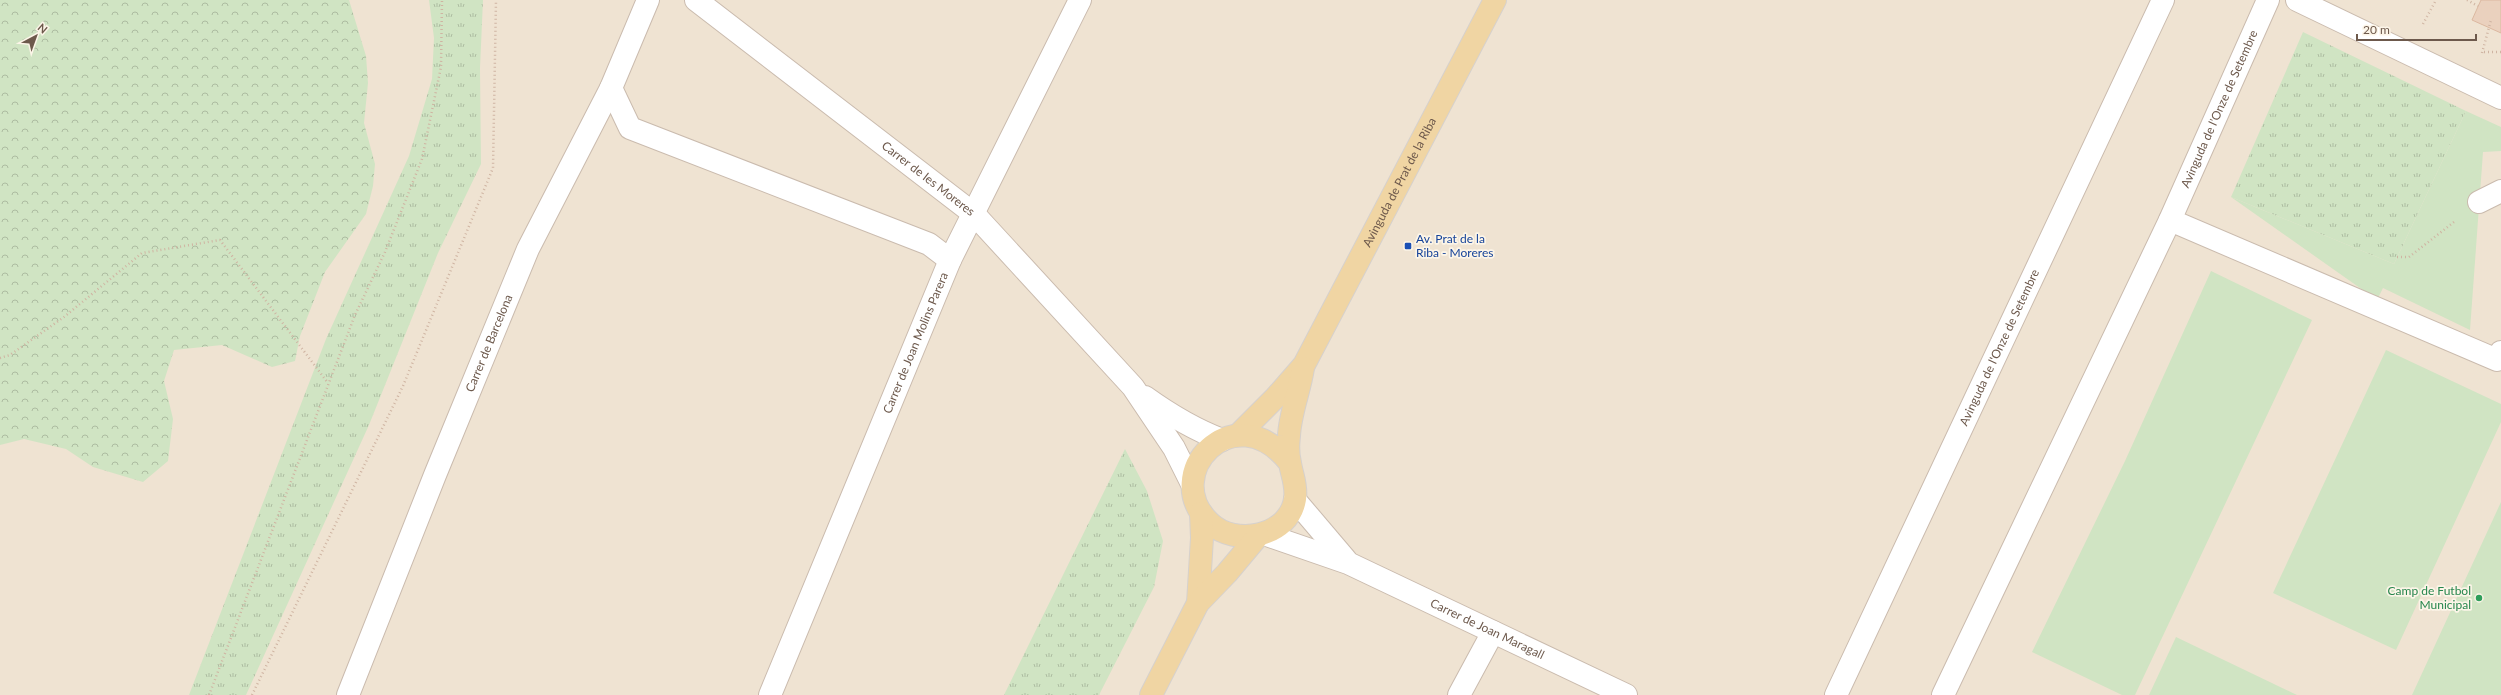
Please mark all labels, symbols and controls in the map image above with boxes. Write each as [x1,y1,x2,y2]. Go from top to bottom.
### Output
north arrow [16,16,56,56]
scale bar [2357,16,2476,42]
text: N [35,20,50,36]
text: 20 m [2363,22,2390,37]
street label: Avinguda de l'Onze de Setembre [2177,28,2261,190]
street label: Avinguda de Prat de la Riba [1359,115,1439,249]
street label: Carrer de les Moreres [879,138,978,219]
place label: Av. Prat de la Riba - Moreres [1416,231,1493,260]
marker: Av. Prat de la Riba - Moreres [1403,241,1413,251]
street label: Avinguda de l'Onze de Setembre [1956,267,2042,428]
street label: Carrer de Joan Molins Parera [879,270,951,416]
street label: Carrer de Barcelona [462,292,516,394]
place label: Camp de Futbol Municipal [2388,583,2471,612]
marker: Camp de Futbol Municipal [2474,593,2484,603]
street label: Carrer de Joan Maragall [1428,595,1547,662]

